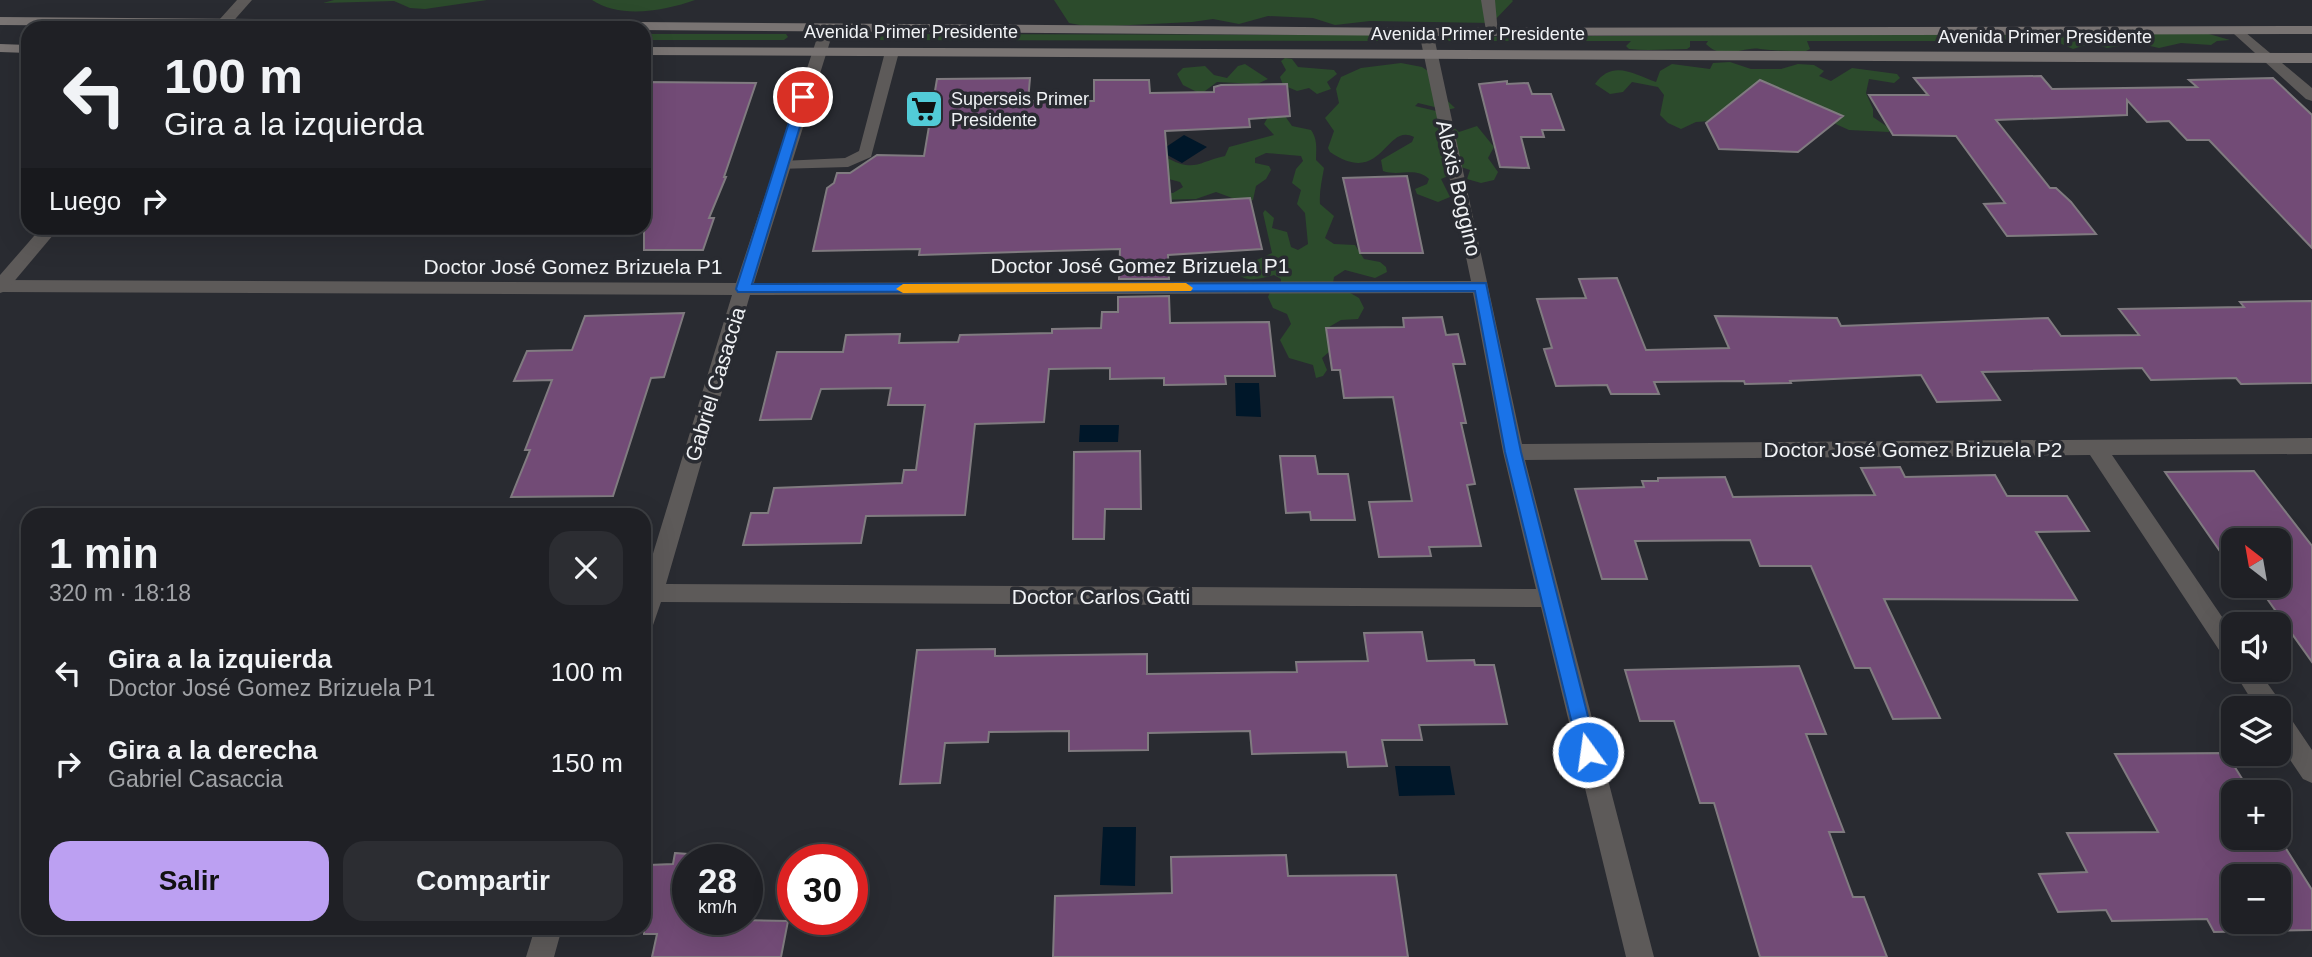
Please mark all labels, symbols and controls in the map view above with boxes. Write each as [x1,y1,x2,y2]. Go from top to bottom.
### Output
street label: Avenida Primer Presidente [804,22,1018,42]
street label: Avenida Primer Presidente [1371,24,1585,44]
street label: Avenida Primer Presidente [1938,27,2152,47]
icon: left [49,49,140,140]
text: 100 m [164,49,303,103]
pin [773,67,833,127]
icon: arrive [784,78,822,116]
supermarket icon: Superseis Primer Presidente [903,88,945,130]
place label: Superseis Primer Presidente [951,89,1089,130]
text: Gira a la izquierda [164,106,424,142]
street label: Alexis Boggino [1432,118,1486,258]
icon: right [135,182,173,220]
text: Luego [49,186,121,216]
street label: Doctor José Gomez Brizuela P1 [991,254,1289,277]
street label: Doctor José Gomez Brizuela P1 [424,255,722,278]
street label: Gabriel Casaccia [681,304,749,464]
street label: Doctor José Gomez Brizuela P2 [1764,438,2062,461]
north arrow [2221,528,2291,598]
map controls [2221,528,2291,934]
text: 1 min [49,530,159,577]
button: close [549,531,623,605]
text: 320 m · 18:18 [49,580,191,606]
street label: Doctor Carlos Gatti [1012,585,1190,608]
button: sound [2221,612,2291,682]
text: Gira a la izquierda [108,644,332,674]
icon: left [49,654,87,692]
text: 100 m [551,657,623,687]
text: Doctor José Gomez Brizuela P1 [108,675,435,701]
button: layers [2221,696,2291,766]
position arrow [1551,715,1625,789]
text: Gira a la derecha [108,735,318,765]
icon: right [49,745,87,783]
text: 150 m [551,748,623,778]
text: Gabriel Casaccia [108,766,283,792]
button: + [2221,780,2291,850]
button: Salir [49,841,329,921]
button: Compartir [343,841,623,921]
speed limit sign: 30 [777,844,868,935]
text: 28 [698,861,737,900]
button: − [2221,864,2291,934]
text: km/h [698,897,737,917]

